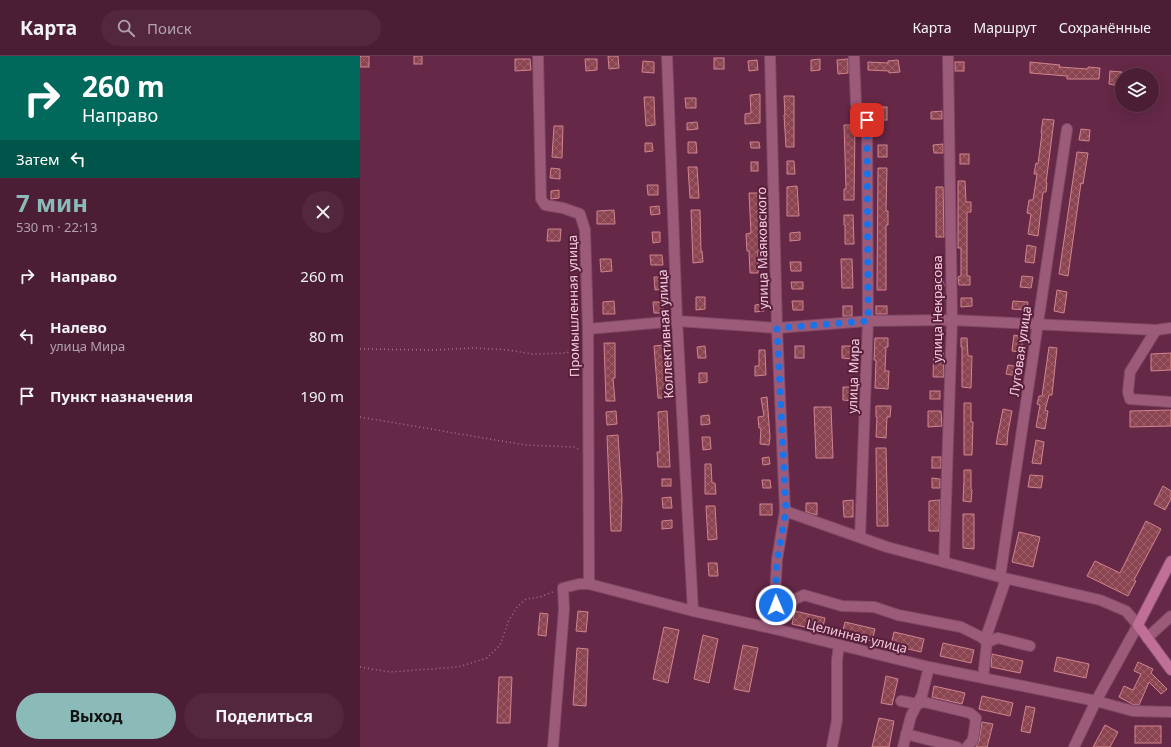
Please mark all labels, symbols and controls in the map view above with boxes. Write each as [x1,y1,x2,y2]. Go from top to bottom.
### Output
search box [101,10,381,46]
text: Карта [20,15,77,41]
icon: search [115,17,137,39]
text: Поиск [147,18,192,38]
text: Карта [912,18,951,37]
text: Маршрут [973,18,1037,37]
text: Сохранённые [1059,18,1151,37]
text: 260 m [82,67,165,105]
map controls [1115,68,1159,112]
button: layers [1115,68,1159,112]
icon: right [16,72,68,124]
text: Направо [82,103,158,127]
pin [850,103,884,137]
icon: arrive [856,109,878,131]
icon: left [67,148,89,170]
text: Затем [16,149,59,169]
text: 7 мин [16,186,88,219]
street label: улица Маяковского [752,186,772,309]
button: close [302,191,344,233]
text: 530 m · 22:13 [16,218,97,236]
street label: Промышленная улица [563,235,583,377]
street label: улица Некрасова [928,255,946,363]
icon: right [16,265,38,287]
text: Направо [50,266,117,286]
text: 260 m [300,266,344,286]
street label: Коллективная улица [653,269,677,399]
street label: Луговая улица [1005,305,1035,397]
text: Налево [50,317,107,337]
icon: left [16,325,38,347]
text: 80 m [309,326,344,346]
text: улица Мира [50,337,125,355]
street label: улица Мира [843,338,863,414]
icon: arrive [16,385,38,407]
text: Пункт назначения [50,386,193,406]
text: 190 m [300,386,344,406]
position arrow [755,584,797,626]
street label: Целинная улица [805,615,909,657]
button: Выход [16,693,176,739]
button: Поделиться [184,693,344,739]

